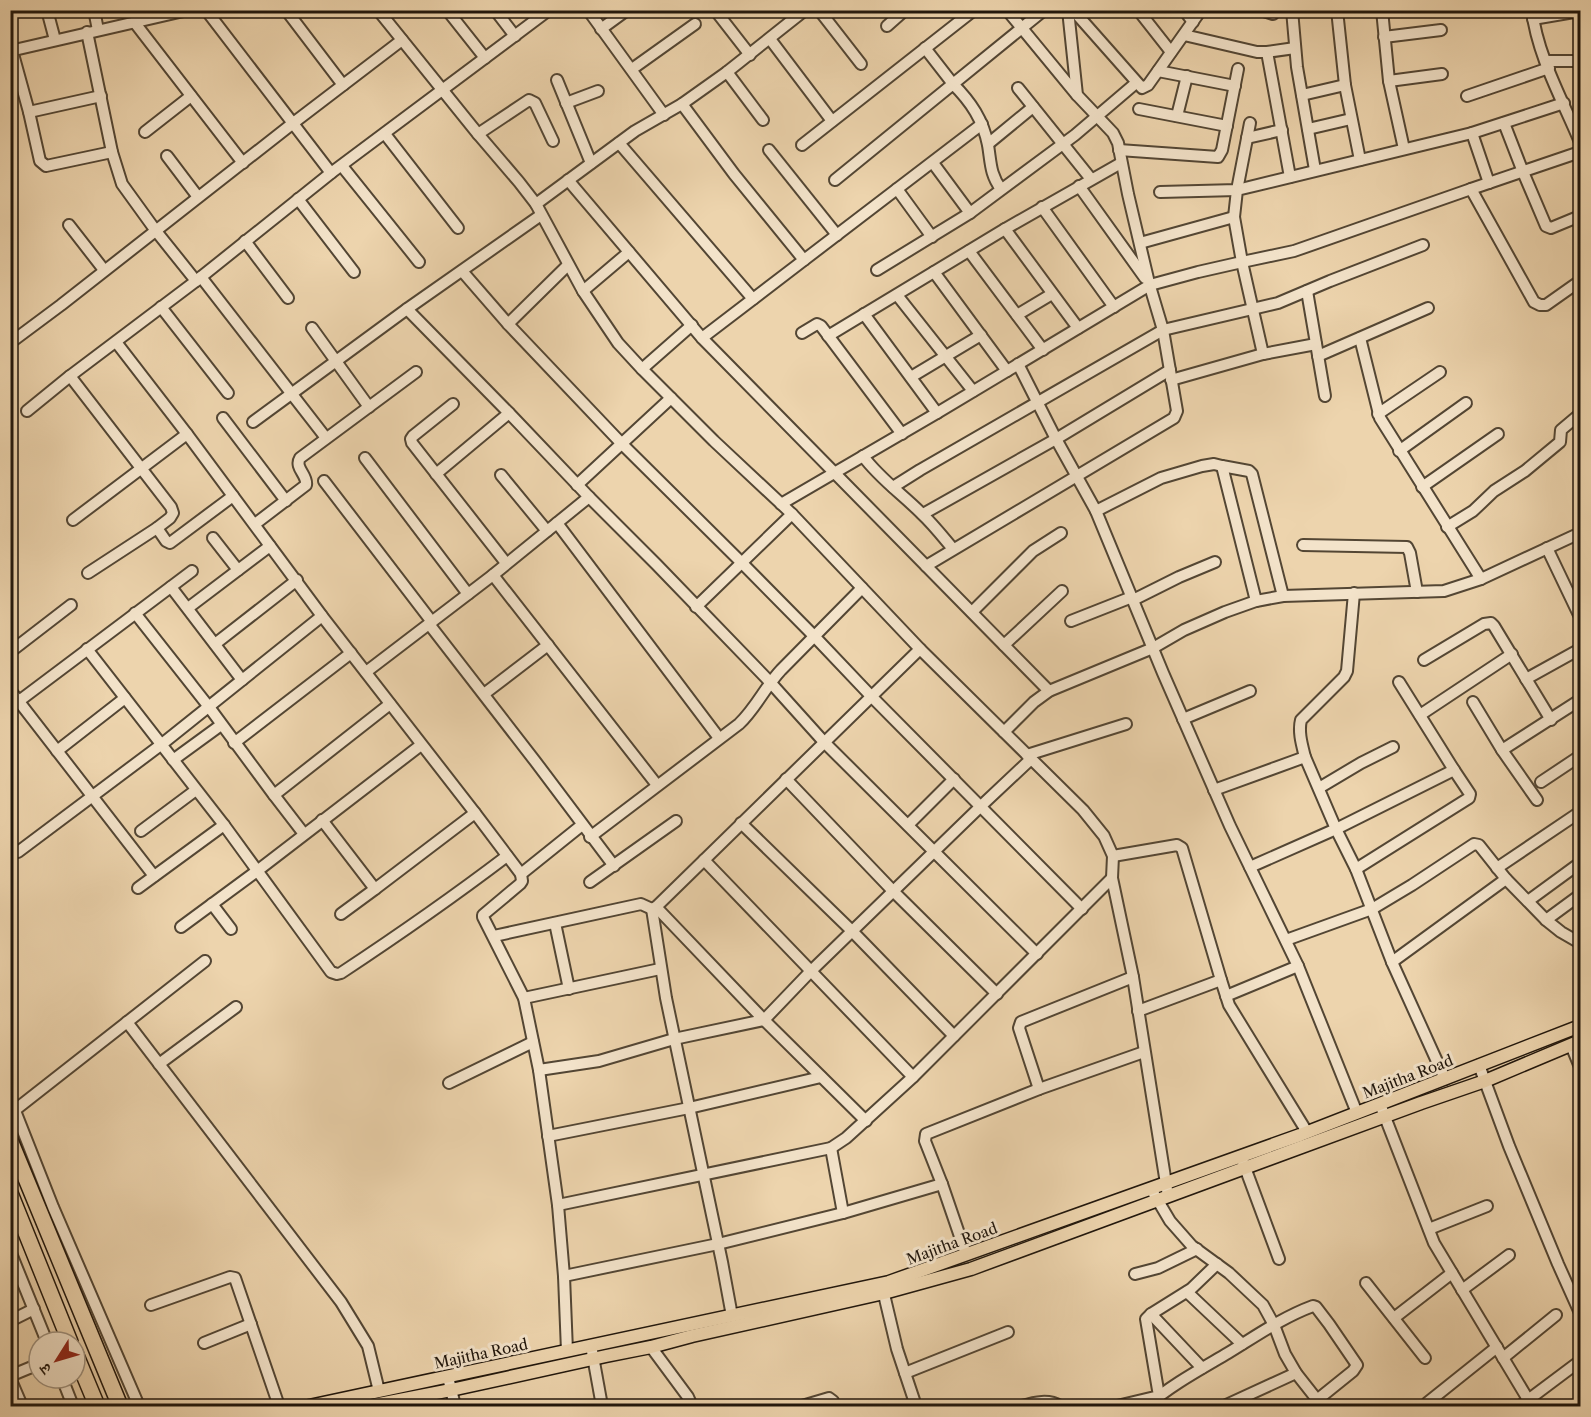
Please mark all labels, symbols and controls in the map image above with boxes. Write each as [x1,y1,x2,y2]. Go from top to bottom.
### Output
street label: Majitha Road [1360,1051,1456,1102]
street label: Majitha Road [904,1218,1000,1269]
north arrow [27,1330,87,1390]
street label: Majitha Road [432,1334,529,1373]
text: उ [33,1358,56,1379]

